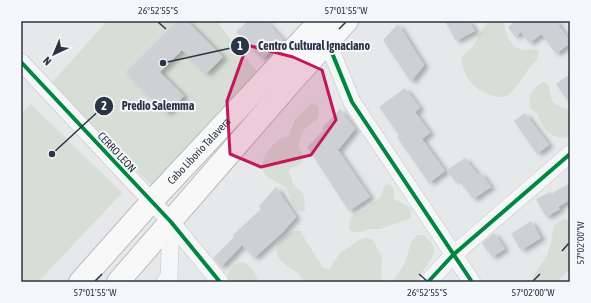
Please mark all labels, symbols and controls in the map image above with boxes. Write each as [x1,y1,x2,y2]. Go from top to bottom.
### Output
text: 26°52'55"S [138,5,178,16]
text: 57°01'55"W [324,5,368,16]
north arrow [34,34,74,74]
callout: Centro Cultural Ignaciano [230,34,378,58]
text: 1 [237,39,243,53]
text: Centro Cultural Ignaciano [258,39,370,53]
text: N [41,55,54,68]
callout: Predio Salemma [94,94,202,118]
text: 2 [101,99,107,113]
text: Predio Salemma [122,99,195,113]
street label: Cabo Liborio Talavera [165,115,233,187]
street label: CERRO LEON [95,130,139,174]
text: 57°02'00"W [575,221,586,265]
text: 57°01'55"W [73,287,117,298]
text: 26°52'55"S [407,287,447,298]
text: 57°02'00"W [511,287,555,298]

